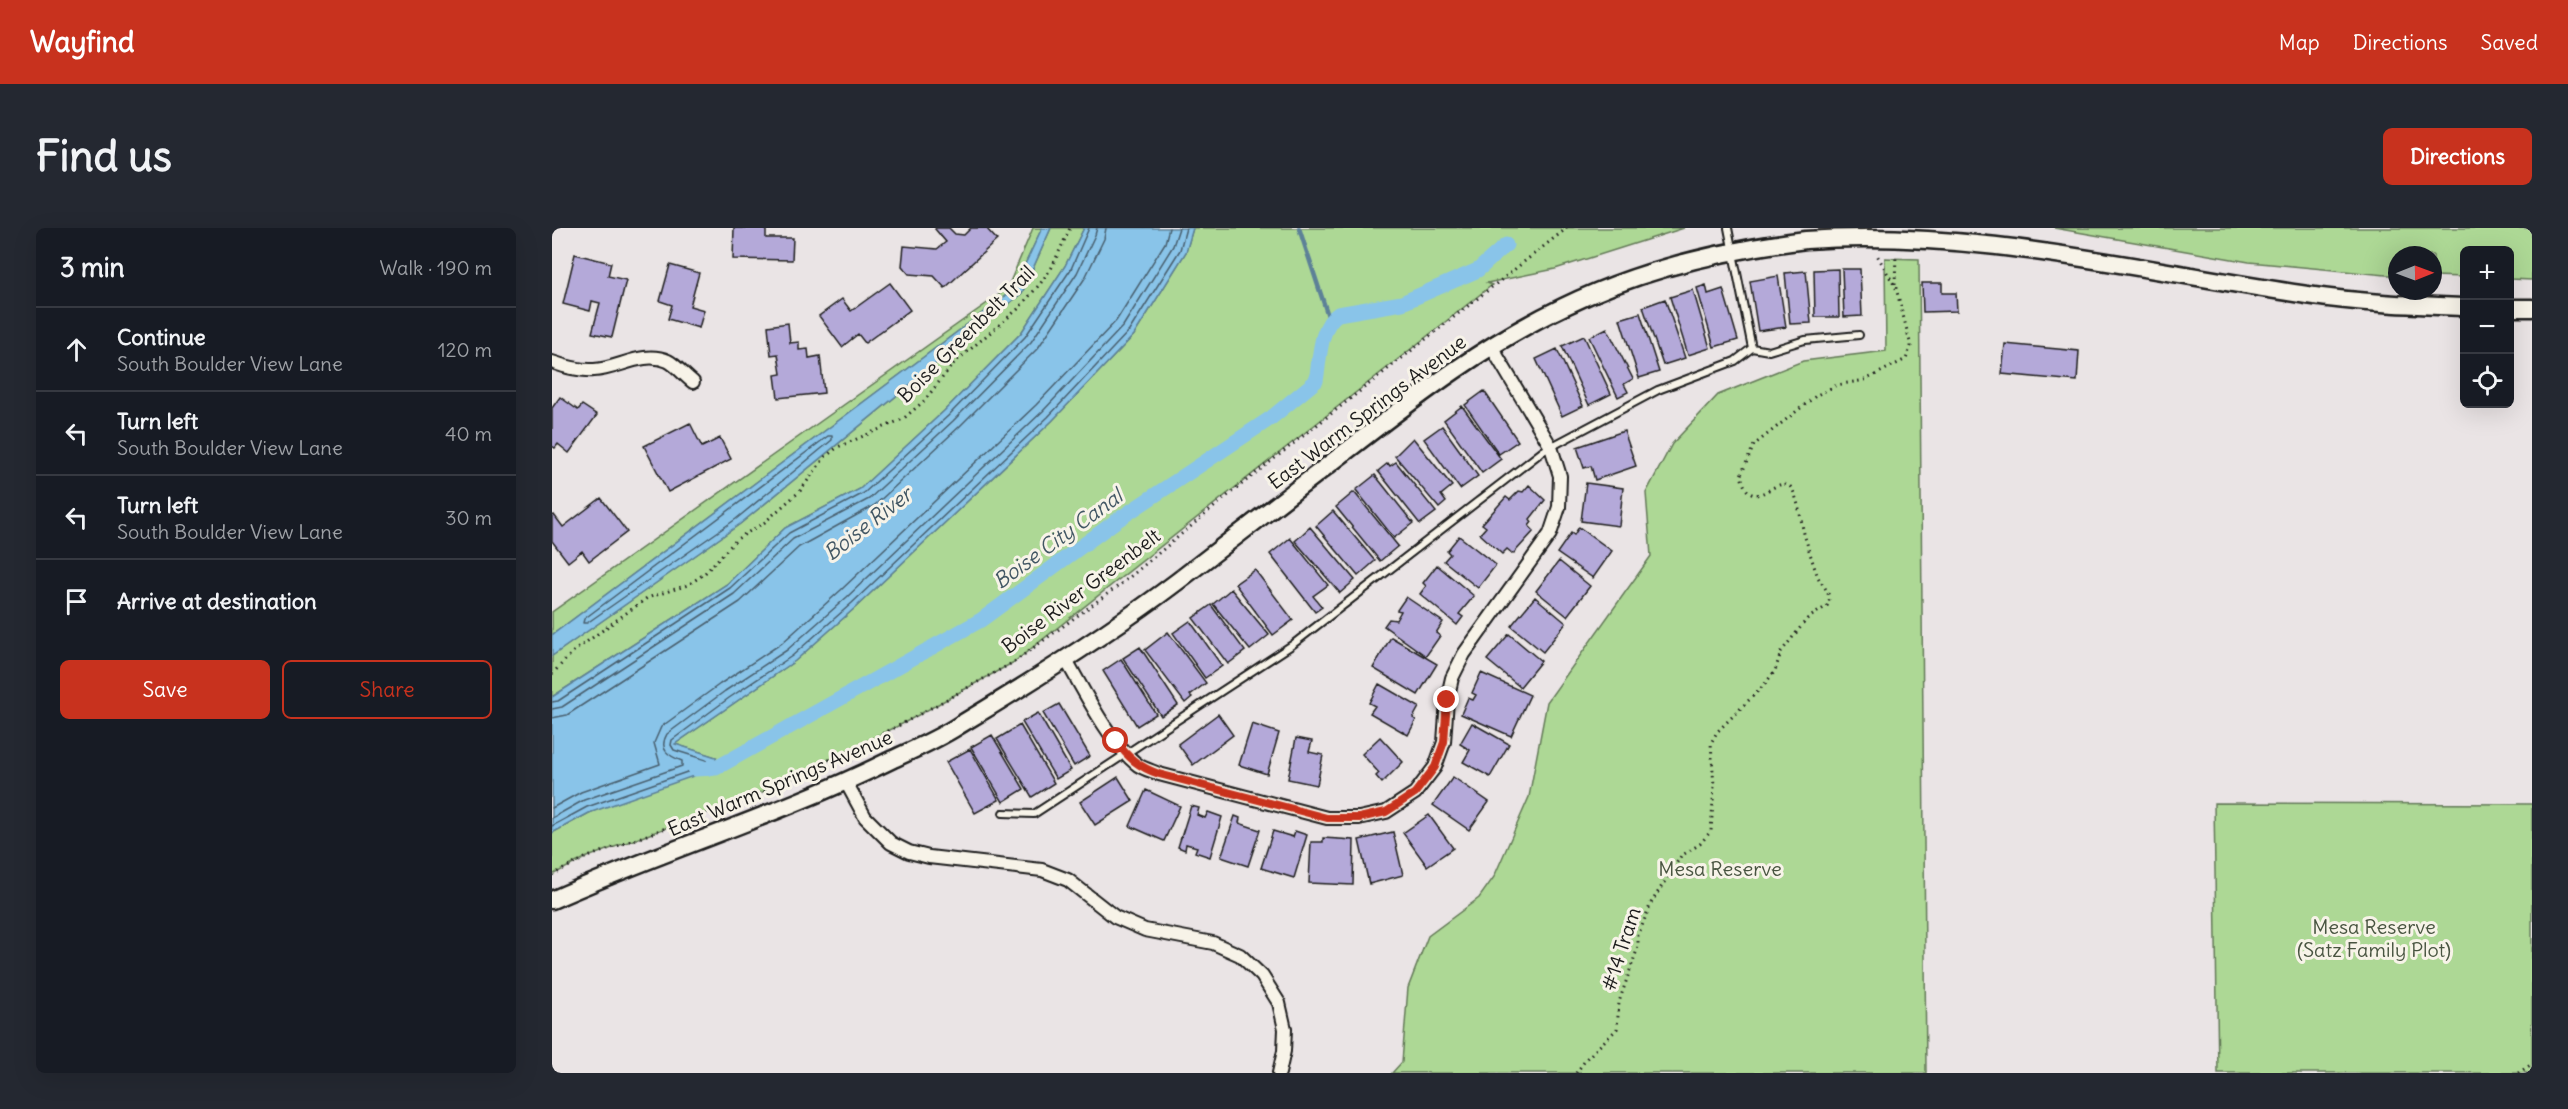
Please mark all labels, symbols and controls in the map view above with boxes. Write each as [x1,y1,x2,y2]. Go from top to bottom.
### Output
text: Wayfind [30,24,134,60]
text: Map [2279,29,2320,56]
text: Directions [2353,29,2447,56]
text: Saved [2480,29,2538,56]
button: Directions [2383,128,2532,185]
text: Find us [36,130,172,182]
north arrow [2388,246,2442,300]
map controls [2460,246,2514,408]
button: + [2460,246,2514,300]
text: 3 min [60,251,125,284]
text: Walk · 190 m [380,255,492,280]
street label: Boise Greenbelt Trail [892,260,1039,407]
button: − [2460,300,2514,354]
text: Continue [117,323,206,351]
street label: East Warm Springs Avenue [1263,329,1471,494]
icon: ahead [60,333,93,366]
text: 120 m [438,337,492,362]
text: South Boulder View Lane [117,351,343,376]
button: locate [2460,354,2514,408]
text: Turn left [117,407,198,435]
icon: left [60,417,93,450]
text: 40 m [445,421,492,446]
text: South Boulder View Lane [117,435,343,460]
water label: Boise River [818,479,919,566]
water label: Boise City Canal [988,481,1130,595]
text: Turn left [117,491,198,519]
icon: left [60,501,93,534]
text: 30 m [445,505,492,530]
text: South Boulder View Lane [117,519,343,544]
street label: Boise River Greenbelt [996,523,1165,658]
icon: arrive [60,585,93,618]
text: Arrive at destination [117,587,317,615]
button: Save [60,660,270,719]
button: Share [282,660,492,719]
route end [1433,686,1459,712]
street label: East Warm Springs Avenue [664,724,896,841]
route start [1102,727,1128,753]
park label: Mesa Reserve [1658,856,1782,881]
street label: #14 Tram [1595,904,1646,994]
park label: Mesa Reserve (Satz Family Plot) [2297,914,2451,962]

